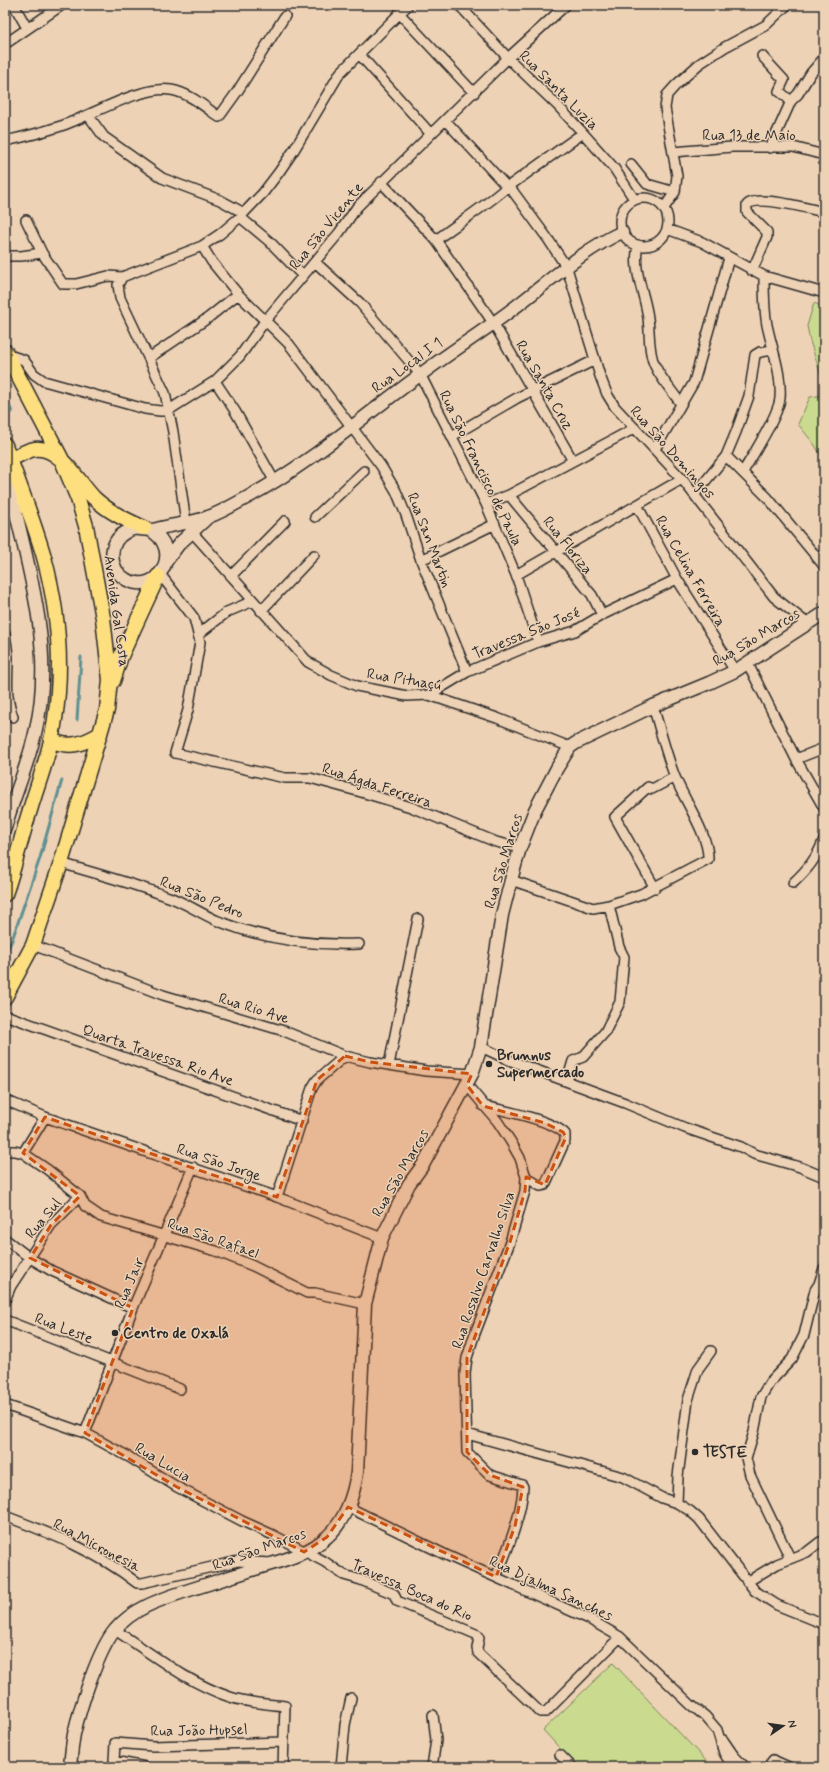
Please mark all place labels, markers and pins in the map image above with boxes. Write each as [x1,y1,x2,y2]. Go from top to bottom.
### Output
place label: Brunnus Supermercado [497,1046,584,1083]
marker: Brunnus Supermercado [484,1059,494,1069]
place label: Centro de Oxalá [123,1324,229,1344]
marker: Centro de Oxalá [110,1328,120,1338]
place label: TESTE [703,1443,748,1463]
marker: TESTE [690,1447,700,1457]

